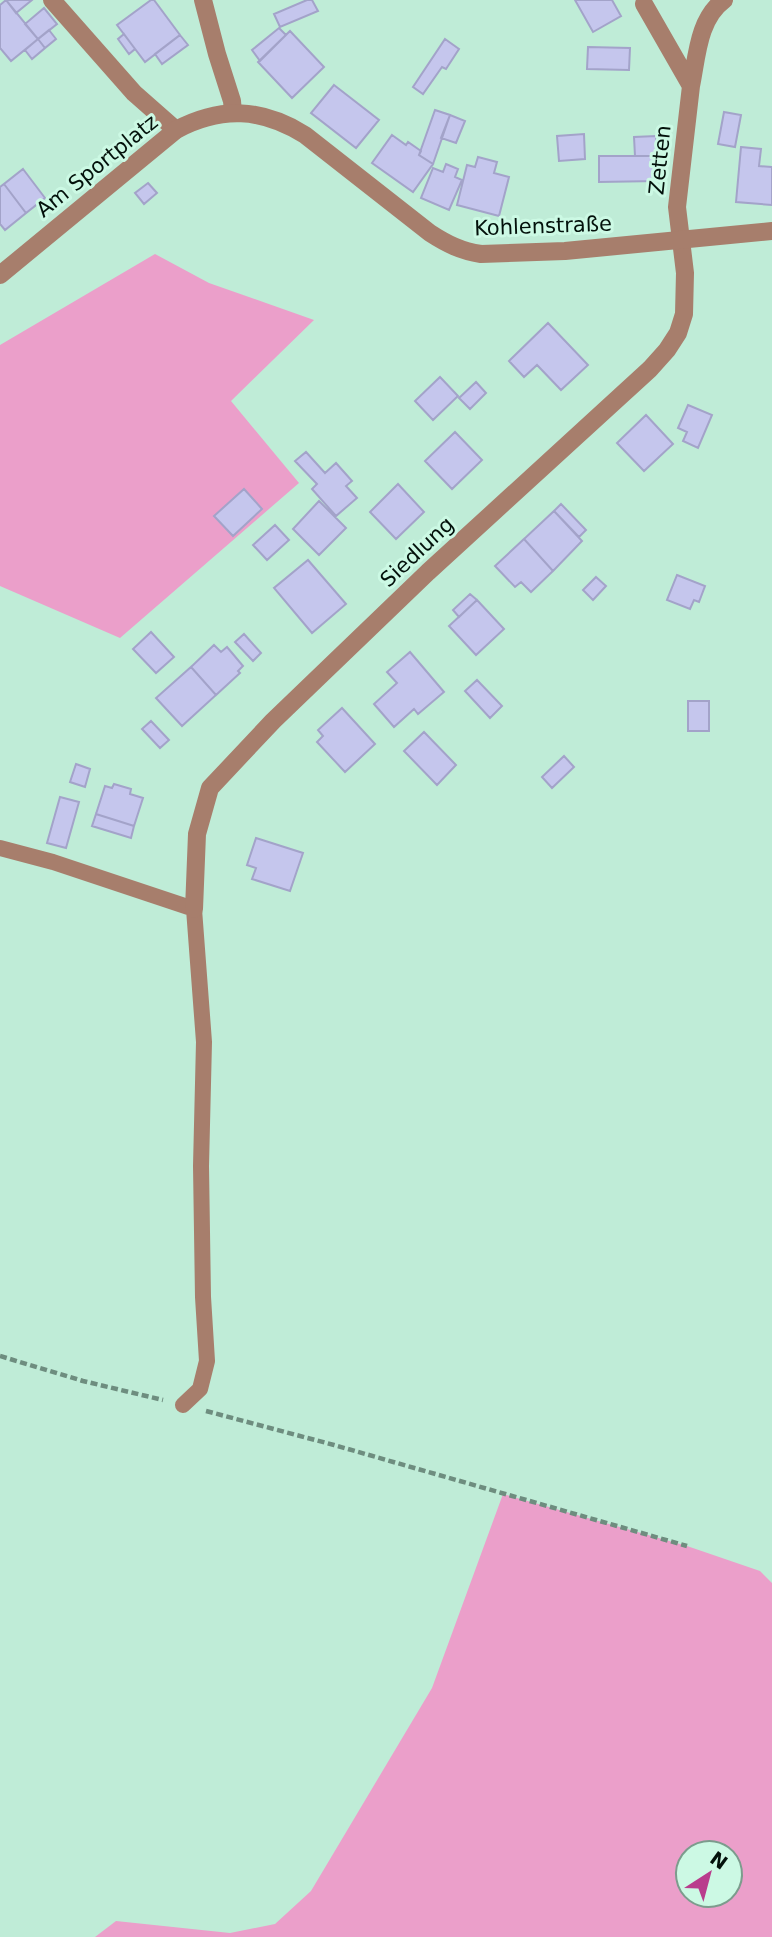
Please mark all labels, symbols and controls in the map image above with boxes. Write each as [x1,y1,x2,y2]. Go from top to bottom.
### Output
street label: Am Sportplatz [31,110,163,222]
street label: Zetten [644,124,676,196]
street label: Kohlenstraße [474,212,612,240]
street label: Siedlung [375,512,459,592]
north arrow [674,1839,744,1909]
text: N [706,1847,732,1874]

